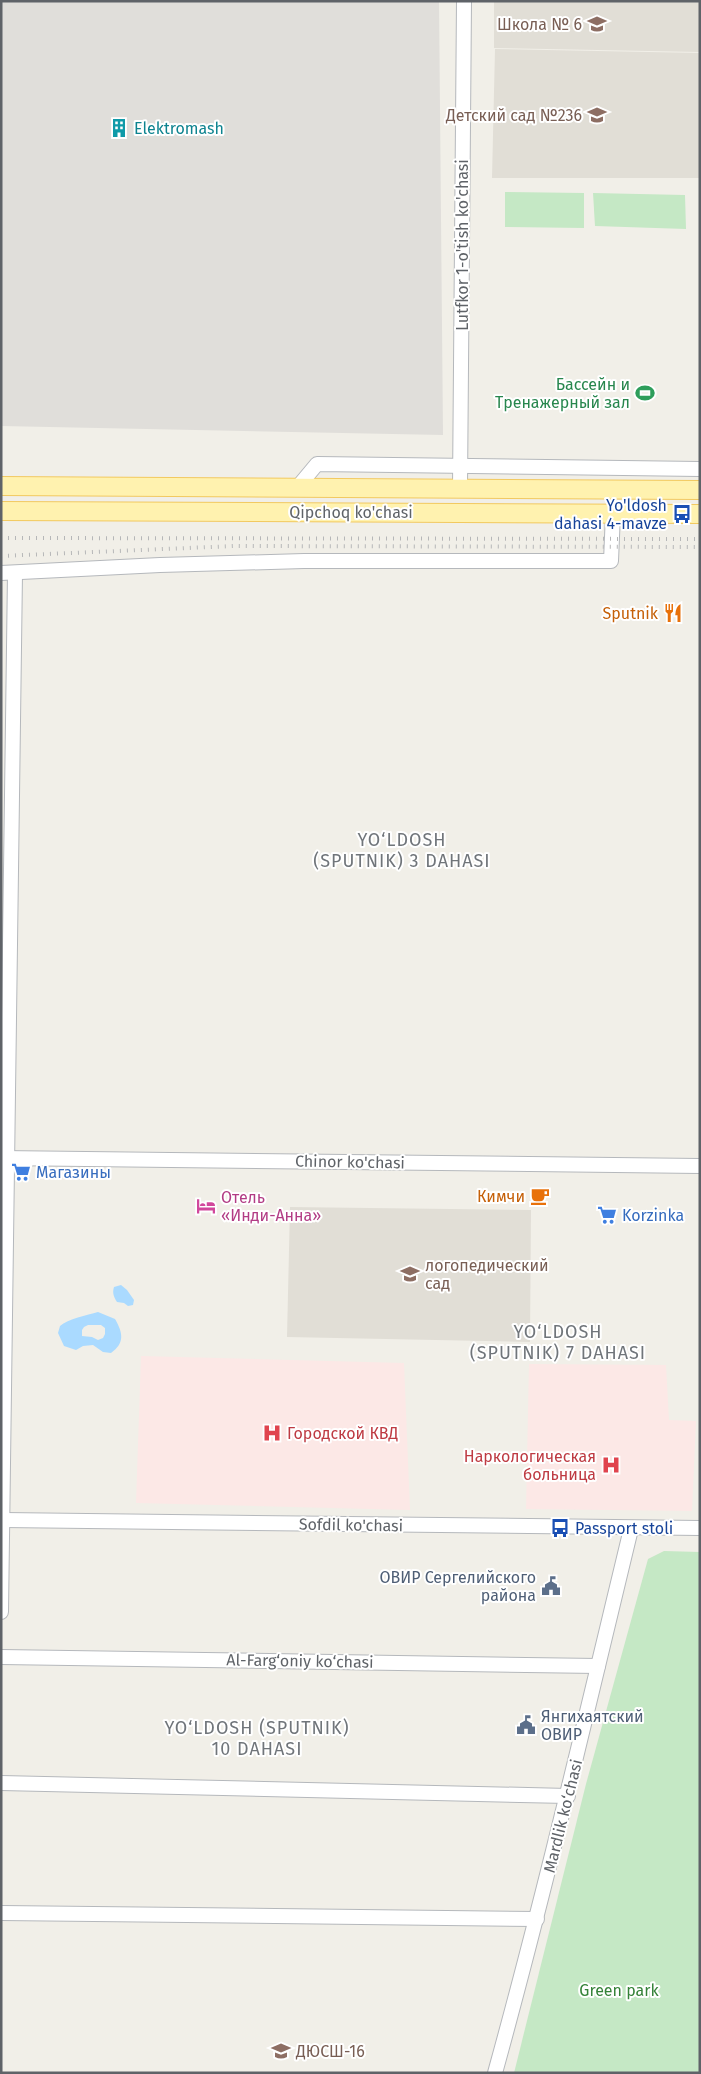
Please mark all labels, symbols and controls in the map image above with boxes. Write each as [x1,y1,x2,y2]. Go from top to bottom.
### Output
school or university icon: Школа № 6 [586,13,608,35]
place label: Школа № 6 [497,15,582,34]
school or university icon: Детский сад №236 [586,104,608,126]
place label: Детский сад №236 [445,106,582,125]
building icon: Elektromash [108,117,130,139]
place label: Elektromash [134,119,224,138]
street label: Lutfkor 1-o'tish ko'chasi [453,159,472,331]
place label: Бассейн и Тренажерный зал [495,375,630,412]
sports icon: Бассейн и Тренажерный зал [634,382,656,404]
place label: Yo'ldosh dahasi 4-mavze [554,496,667,533]
street label: Qipchoq ko'chasi [289,503,413,522]
bus stop icon: Yo'ldosh dahasi 4-mavze [671,503,693,525]
restaurant icon: Sputnik [662,602,684,624]
place label: Sputnik [603,604,659,623]
district label: YO‘LDOSH (SPUTNIK) 3 DAHASI [313,829,491,872]
street label: Chinor ko'chasi [295,1152,405,1172]
supermarket icon: Магазины [10,1161,32,1183]
place label: Магазины [36,1163,111,1182]
cafe icon: Кимчи [529,1185,551,1207]
place label: Кимчи [477,1187,525,1206]
place label: Отель «Инди-Анна» [221,1188,321,1225]
hotel icon: Отель «Инди-Анна» [195,1195,217,1217]
supermarket icon: Korzinka [596,1204,618,1226]
place label: Korzinka [622,1206,684,1225]
place label: логопедический сад [425,1256,549,1293]
school or university icon: логопедический сад [399,1263,421,1285]
district label: YO‘LDOSH (SPUTNIK) 7 DAHASI [470,1321,646,1364]
hospital icon: Городской КВД [261,1422,283,1444]
place label: Городской КВД [287,1424,399,1443]
place label: Наркологическая больница [464,1447,596,1484]
hospital icon: Наркологическая больница [600,1454,622,1476]
street label: Sofdil ko'chasi [299,1515,403,1535]
bus stop icon: Passport stoli [549,1517,571,1539]
place label: Passport stoli [575,1519,673,1538]
place label: ОВИР Сергелийского района [379,1568,536,1605]
public building icon: ОВИР Сергелийского района [540,1575,562,1597]
street label: Al-Farg‘oniy ko‘chasi [226,1650,374,1672]
place label: Янгихаятский ОВИР [541,1707,644,1744]
public building icon: Янгихаятский ОВИР [515,1714,537,1736]
district label: YO‘LDOSH (SPUTNIK) 10 DAHASI [164,1717,350,1760]
street label: Mardlik ko‘chasi [540,1757,586,1875]
park label: Green park [579,1981,659,2000]
school or university icon: ДЮСШ-16 [270,2040,292,2062]
place label: ДЮСШ-16 [295,2042,365,2061]

